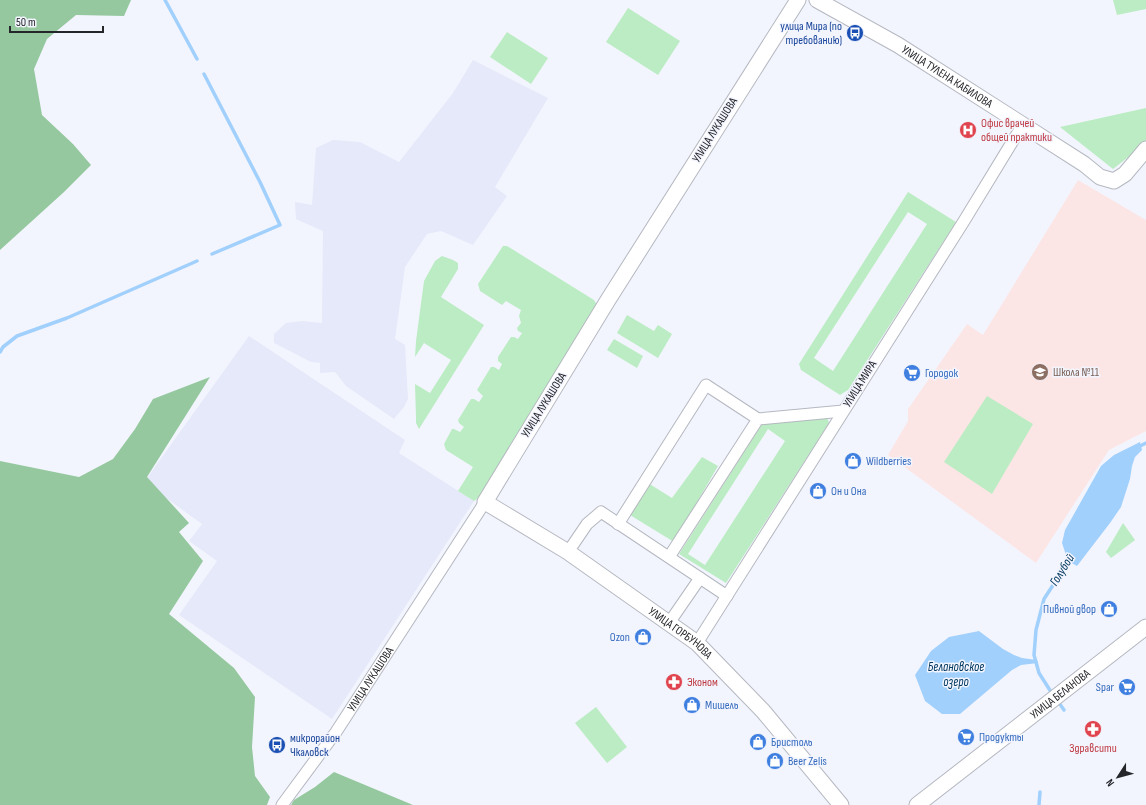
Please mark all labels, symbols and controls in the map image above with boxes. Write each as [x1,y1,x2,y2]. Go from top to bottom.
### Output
scale bar [10,8,103,34]
text: 50 m [16,15,36,30]
place label: улица Мира (по требованию) [780,19,842,48]
bus stop icon: улица Мира (по требованию) [845,23,865,43]
street label: УЛИЦА ТУЛЕНА КАБИЛОВА [899,42,996,112]
street label: УЛИЦА ЛУКАШОВА [689,94,741,165]
place label: Офис врачей общей практики [981,116,1052,145]
hospital icon: Офис врачей общей практики [958,120,978,140]
street label: УЛИЦА МИРА [840,357,881,410]
school or university icon: Школа №11 [1030,362,1050,382]
supermarket icon: Городок [902,363,922,383]
place label: Школа №11 [1053,365,1100,380]
place label: Городок [925,366,958,381]
street label: УЛИЦА ЛУКАШОВА [518,369,570,440]
shop icon: Wildberries [843,451,863,471]
place label: Wildberries [866,454,911,469]
shop icon: Он и Она [808,481,828,501]
place label: Он и Она [831,484,867,499]
water label: Голубой [1046,551,1078,589]
shop icon: Пивной двор [1099,599,1119,619]
place label: Пивной двор [1043,602,1096,617]
street label: УЛИЦА ГОРБУНОВА [645,604,716,663]
shop icon: Ozon [633,627,653,647]
place label: Ozon [610,630,630,645]
street label: УЛИЦА ЛУКАШОВА [344,643,397,714]
water label: Белановское озеро [928,659,984,690]
street label: УЛИЦА БЕЛАНОВА [1027,665,1094,722]
pharmacy icon: Эконом [664,672,684,692]
place label: Эконом [687,675,718,690]
supermarket icon: Spar [1117,677,1137,697]
place label: Spar [1096,680,1115,695]
shop icon: Мишель [682,695,702,715]
place label: Мишель [705,698,739,713]
pharmacy icon: Здравсити [1083,719,1103,739]
supermarket icon: Продукты [956,727,976,747]
place label: Продукты [979,730,1024,745]
place label: микрорайон Чкаловск [290,731,340,760]
shop icon: Бристоль [748,732,768,752]
bus stop icon: микрорайон Чкаловск [267,735,287,755]
place label: Бристоль [771,735,813,750]
place label: Здравсити [1069,741,1117,756]
shop icon: Beer Zelis [765,751,785,771]
place label: Beer Zelis [788,754,827,769]
north arrow [1098,757,1138,797]
text: N [1103,776,1117,789]

